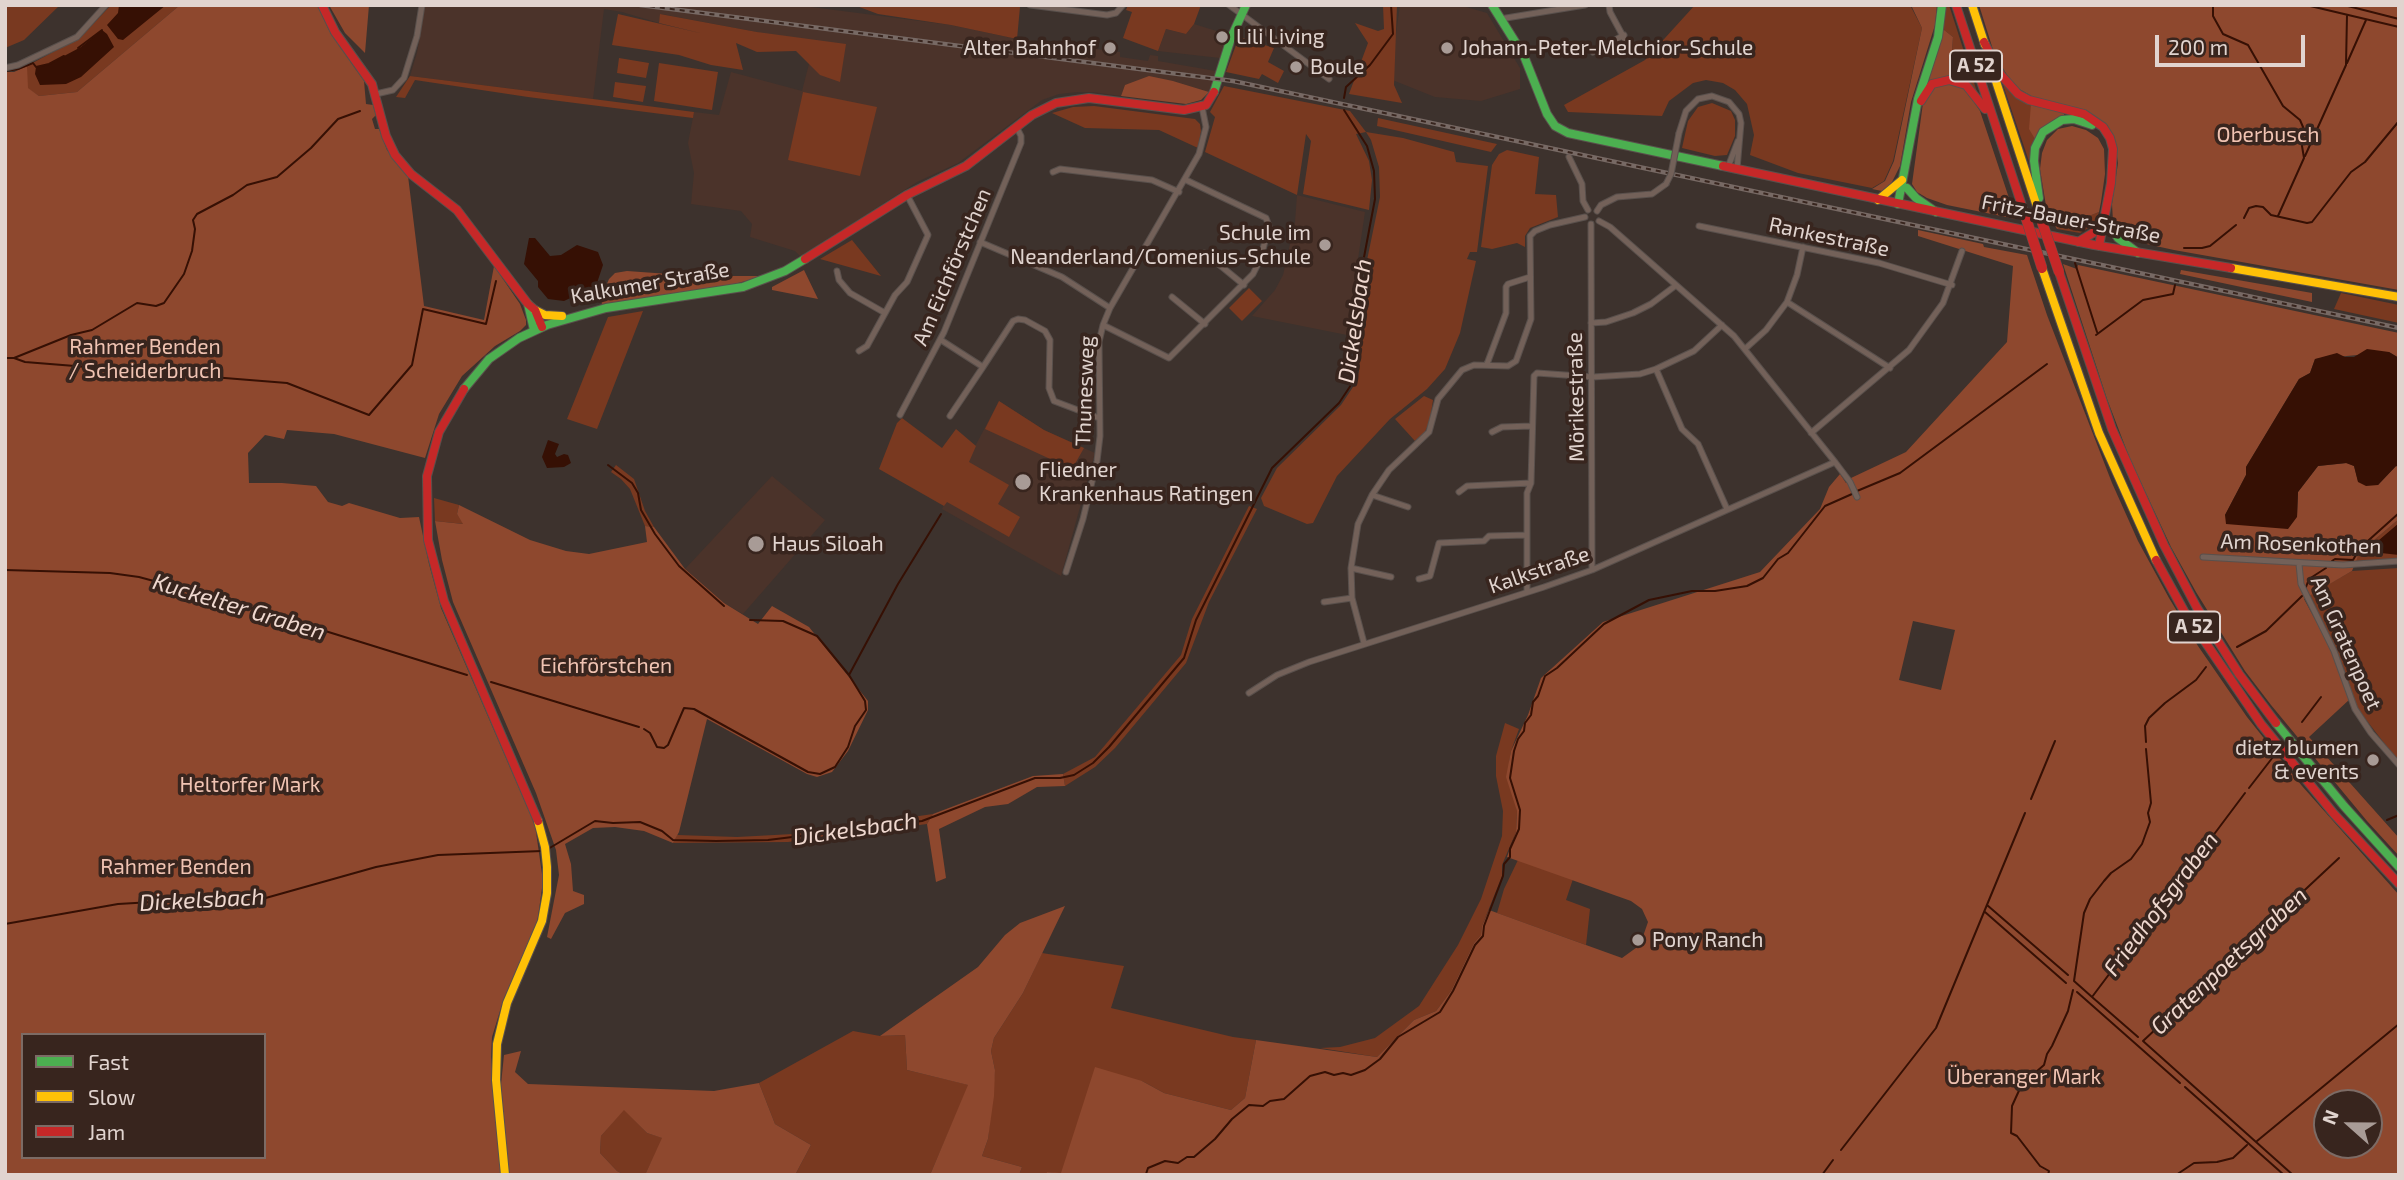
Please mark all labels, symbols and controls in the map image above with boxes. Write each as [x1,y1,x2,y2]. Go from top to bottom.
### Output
scale bar [2159,21,2310,65]
place label: Lili Living [1236,24,1324,50]
marker: Lili Living [1214,29,1230,45]
text: 200 m [2168,34,2228,59]
place label: Alter Bahnhof [963,35,1096,61]
place label: Johann-Peter-Melchior-Schule [1461,35,1753,61]
marker: Alter Bahnhof [1102,40,1118,56]
marker: Johann-Peter-Melchior-Schule [1439,40,1455,56]
road number: A 52 [1950,50,2002,82]
place label: Boule [1310,54,1364,80]
marker: Boule [1288,59,1304,75]
park label: Oberbusch [2217,122,2319,148]
street label: Am Eichförstchen [908,185,996,349]
street label: Fritz-Bauer-Straße [1979,189,2163,249]
street label: Rankestraße [1767,212,1891,262]
place label: Schule im Neanderland/Comenius-Schule [1010,220,1311,270]
marker: Schule im Neanderland/Comenius-Schule [1317,237,1333,253]
street label: Kalkumer Straße [569,257,731,309]
water label: Dickelsbach [1333,257,1377,385]
street label: Mörikestraße [1562,332,1590,462]
park label: Rahmer Benden / Scheiderbruch [69,334,221,384]
street label: Thunesweg [1070,335,1100,447]
place label: Fliedner Krankenhaus Ratingen [1039,457,1253,507]
marker: Fliedner Krankenhaus Ratingen [1013,472,1033,492]
street label: Am Rosenkothen [2220,529,2382,559]
place label: Haus Siloah [772,531,884,557]
marker: Haus Siloah [746,534,766,554]
street label: Kalkstraße [1485,541,1593,599]
water label: Kuckelter Graben [149,568,329,646]
street label: Am Gratenpoet [2305,572,2387,714]
road number: A 52 [2168,612,2220,642]
park label: Eichförstchen [540,653,672,679]
place label: dietz blumen & events [2235,735,2359,785]
marker: dietz blumen & events [2365,752,2381,768]
park label: Heltorfer Mark [180,772,320,798]
water label: Dickelsbach [791,807,919,851]
water label: Friedhofsgraben [2098,827,2224,981]
park label: Rahmer Benden [100,854,252,880]
water label: Gratenpoetsgraben [2145,881,2313,1041]
water label: Dickelsbach [139,883,265,917]
place label: Pony Ranch [1652,927,1763,953]
marker: Pony Ranch [1630,932,1646,948]
legend [21,1033,266,1159]
text: Fast [88,1049,129,1074]
park label: Überanger Mark [1947,1064,2101,1090]
text: Slow [88,1084,135,1109]
north arrow [2313,1089,2383,1159]
text: N [2317,1106,2343,1128]
text: Jam [88,1119,125,1144]

